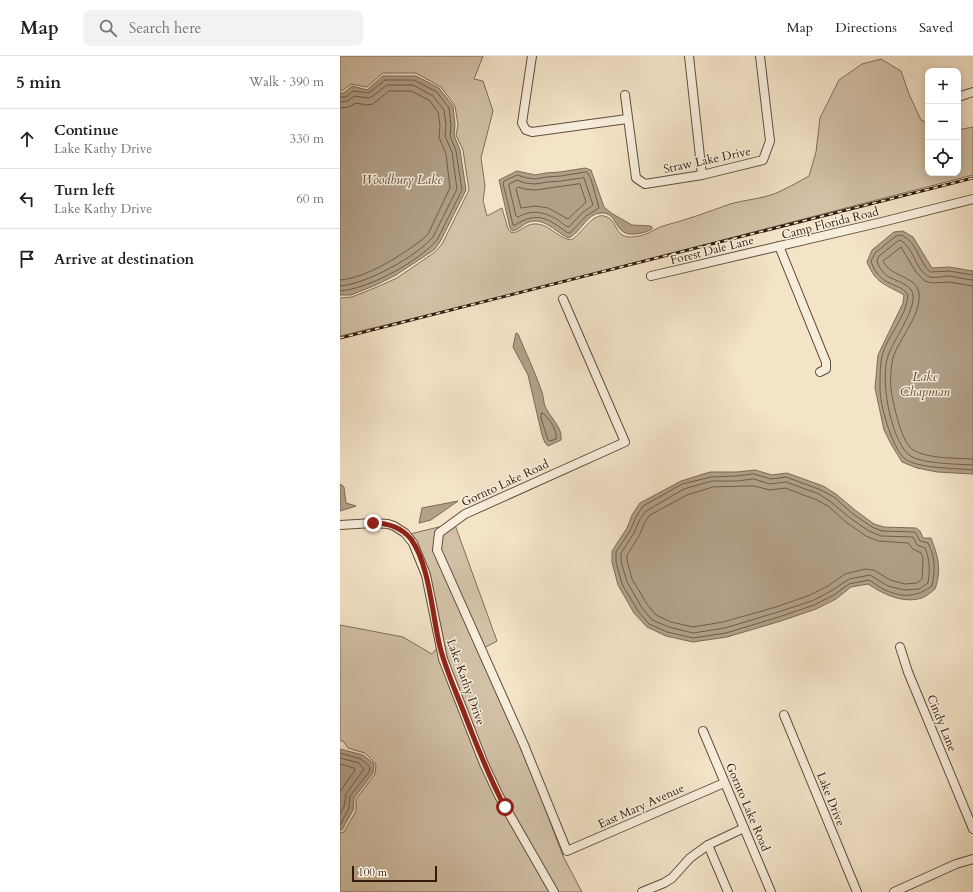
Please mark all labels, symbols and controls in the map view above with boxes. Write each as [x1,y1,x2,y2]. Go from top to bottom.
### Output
search box [83,10,363,46]
text: Map [20,15,59,41]
icon: search [97,17,119,39]
text: Search here [129,18,201,38]
text: Map [787,18,813,37]
text: Directions [835,18,897,37]
text: Saved [919,18,953,37]
map controls [925,68,961,176]
button: + [925,68,961,104]
text: 5 min [16,71,61,94]
text: Walk · 390 m [249,73,324,91]
button: − [925,104,961,140]
text: Continue [54,120,119,140]
icon: ahead [16,128,38,150]
text: 330 m [290,130,324,148]
text: Lake Kathy Drive [54,140,152,158]
button: locate [925,140,961,176]
street label: Straw Lake Drive [662,143,752,177]
water label: Woodbury Lake [361,171,444,189]
text: Turn left [54,180,115,200]
icon: left [16,188,38,210]
text: 60 m [296,190,324,208]
text: Lake Kathy Drive [54,200,152,218]
street label: Camp Florida Road [780,203,881,243]
street label: Forest Dale Lane [669,232,755,268]
icon: arrive [16,248,38,270]
text: Arrive at destination [54,249,194,269]
water label: Lake Chapman [900,368,951,401]
street label: Gornto Lake Road [459,456,552,510]
route end [364,514,382,532]
street label: Lake Kathy Drive [443,637,489,727]
street label: Cindy Lane [923,692,961,754]
street label: Gornto Lake Road [722,760,774,854]
street label: Lake Drive [813,770,849,828]
street label: East Mary Avenue [595,780,687,832]
route start [496,798,514,816]
scale bar [352,864,437,883]
text: 100 m [358,865,387,880]

